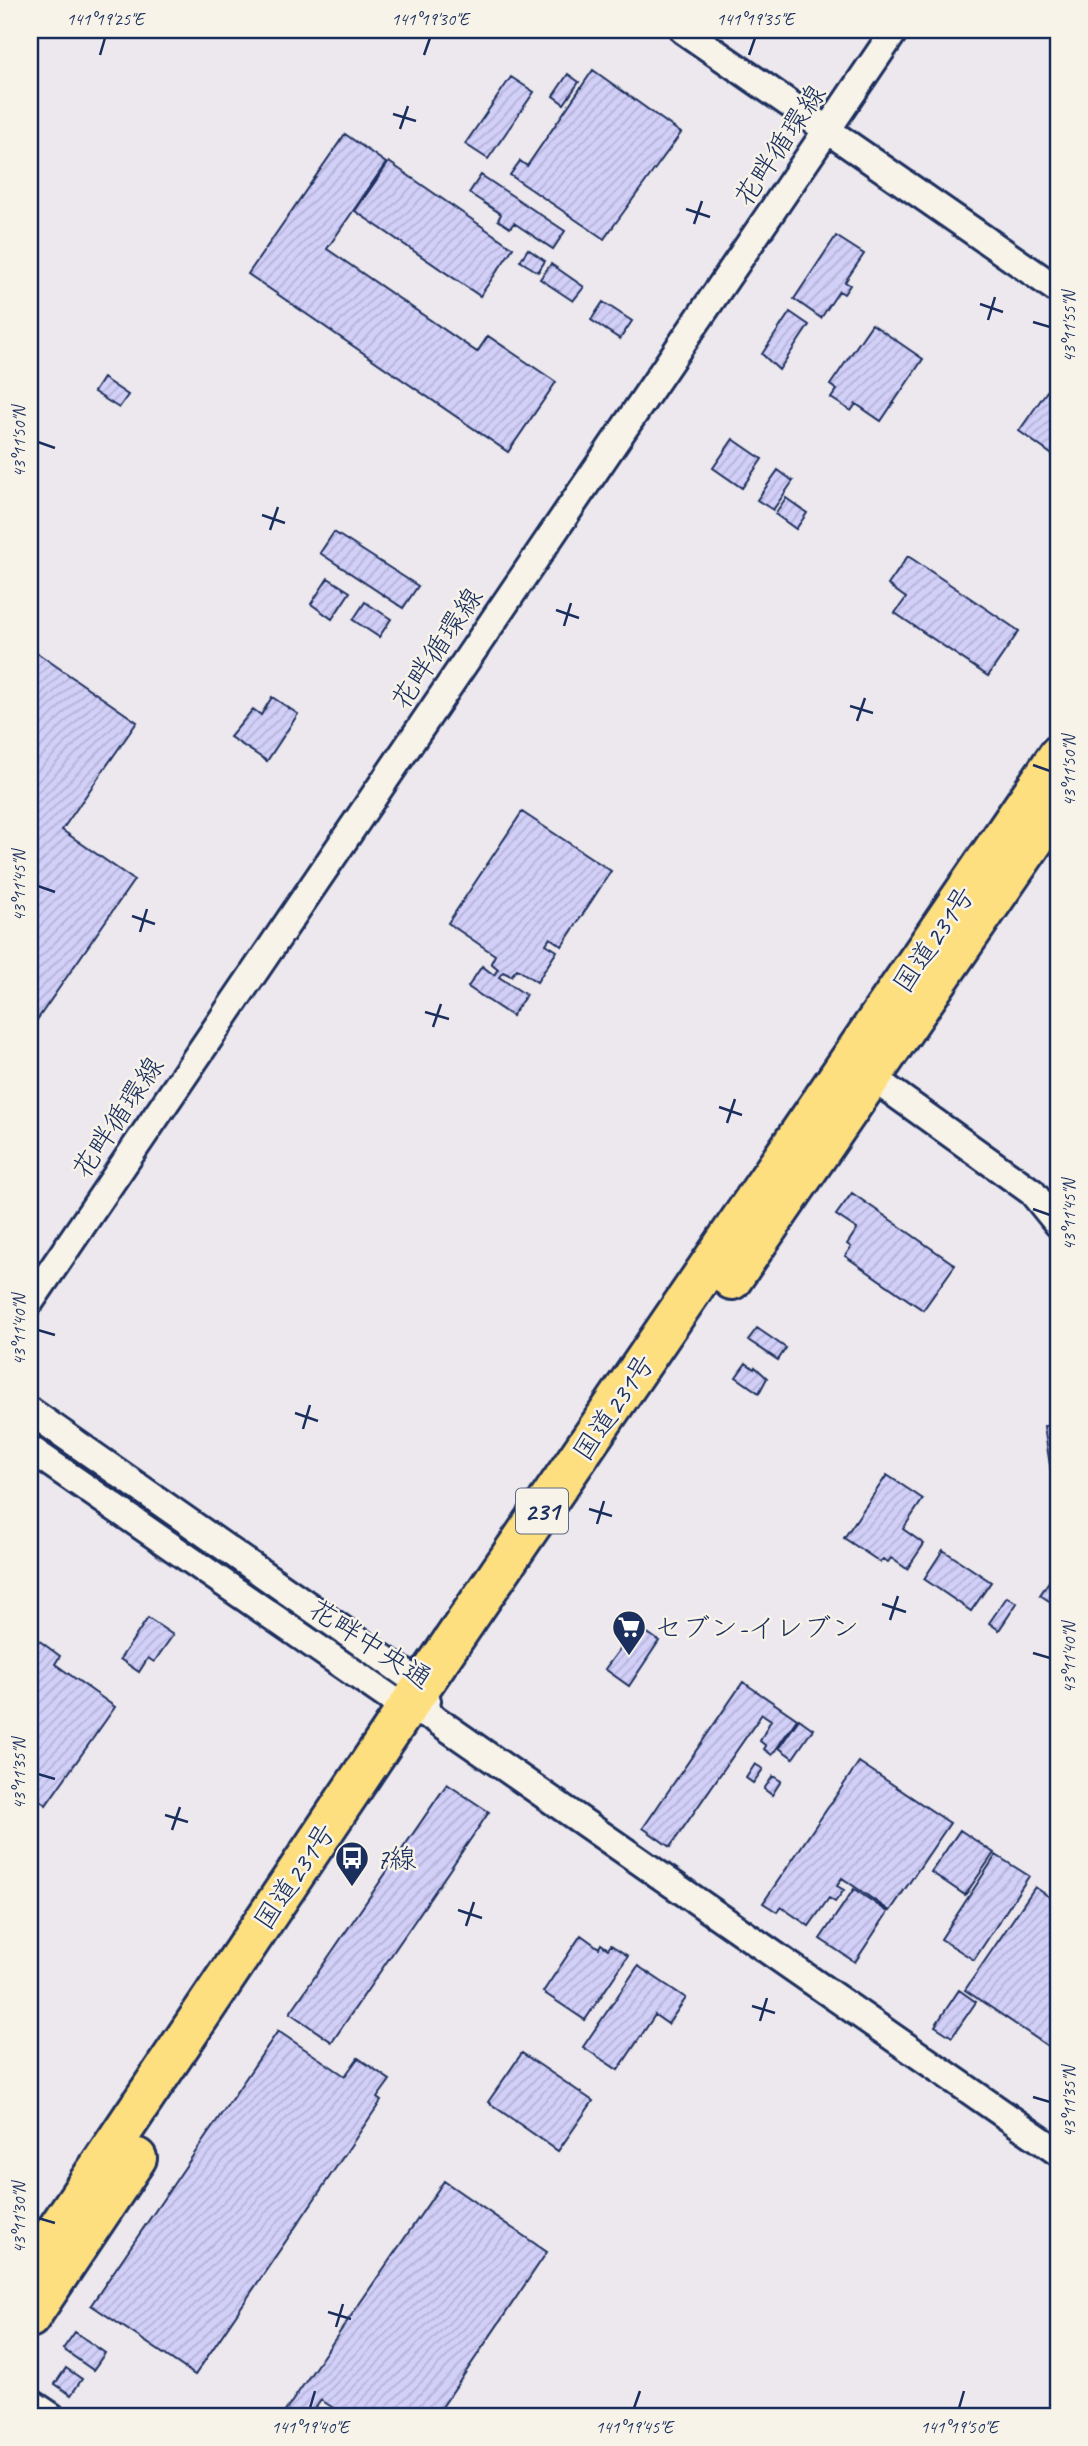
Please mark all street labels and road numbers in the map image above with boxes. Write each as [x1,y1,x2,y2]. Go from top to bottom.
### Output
street label: 花畔循環線 [726,77,833,213]
street label: 花畔循環線 [383,580,490,716]
street label: 国道231号 [885,879,982,1000]
street label: 花畔循環線 [64,1049,171,1185]
street label: 国道231号 [565,1347,662,1468]
road number: 231 [516,1488,568,1534]
street label: 花畔中央通 [302,1591,439,1696]
street label: 国道231号 [246,1816,343,1937]

